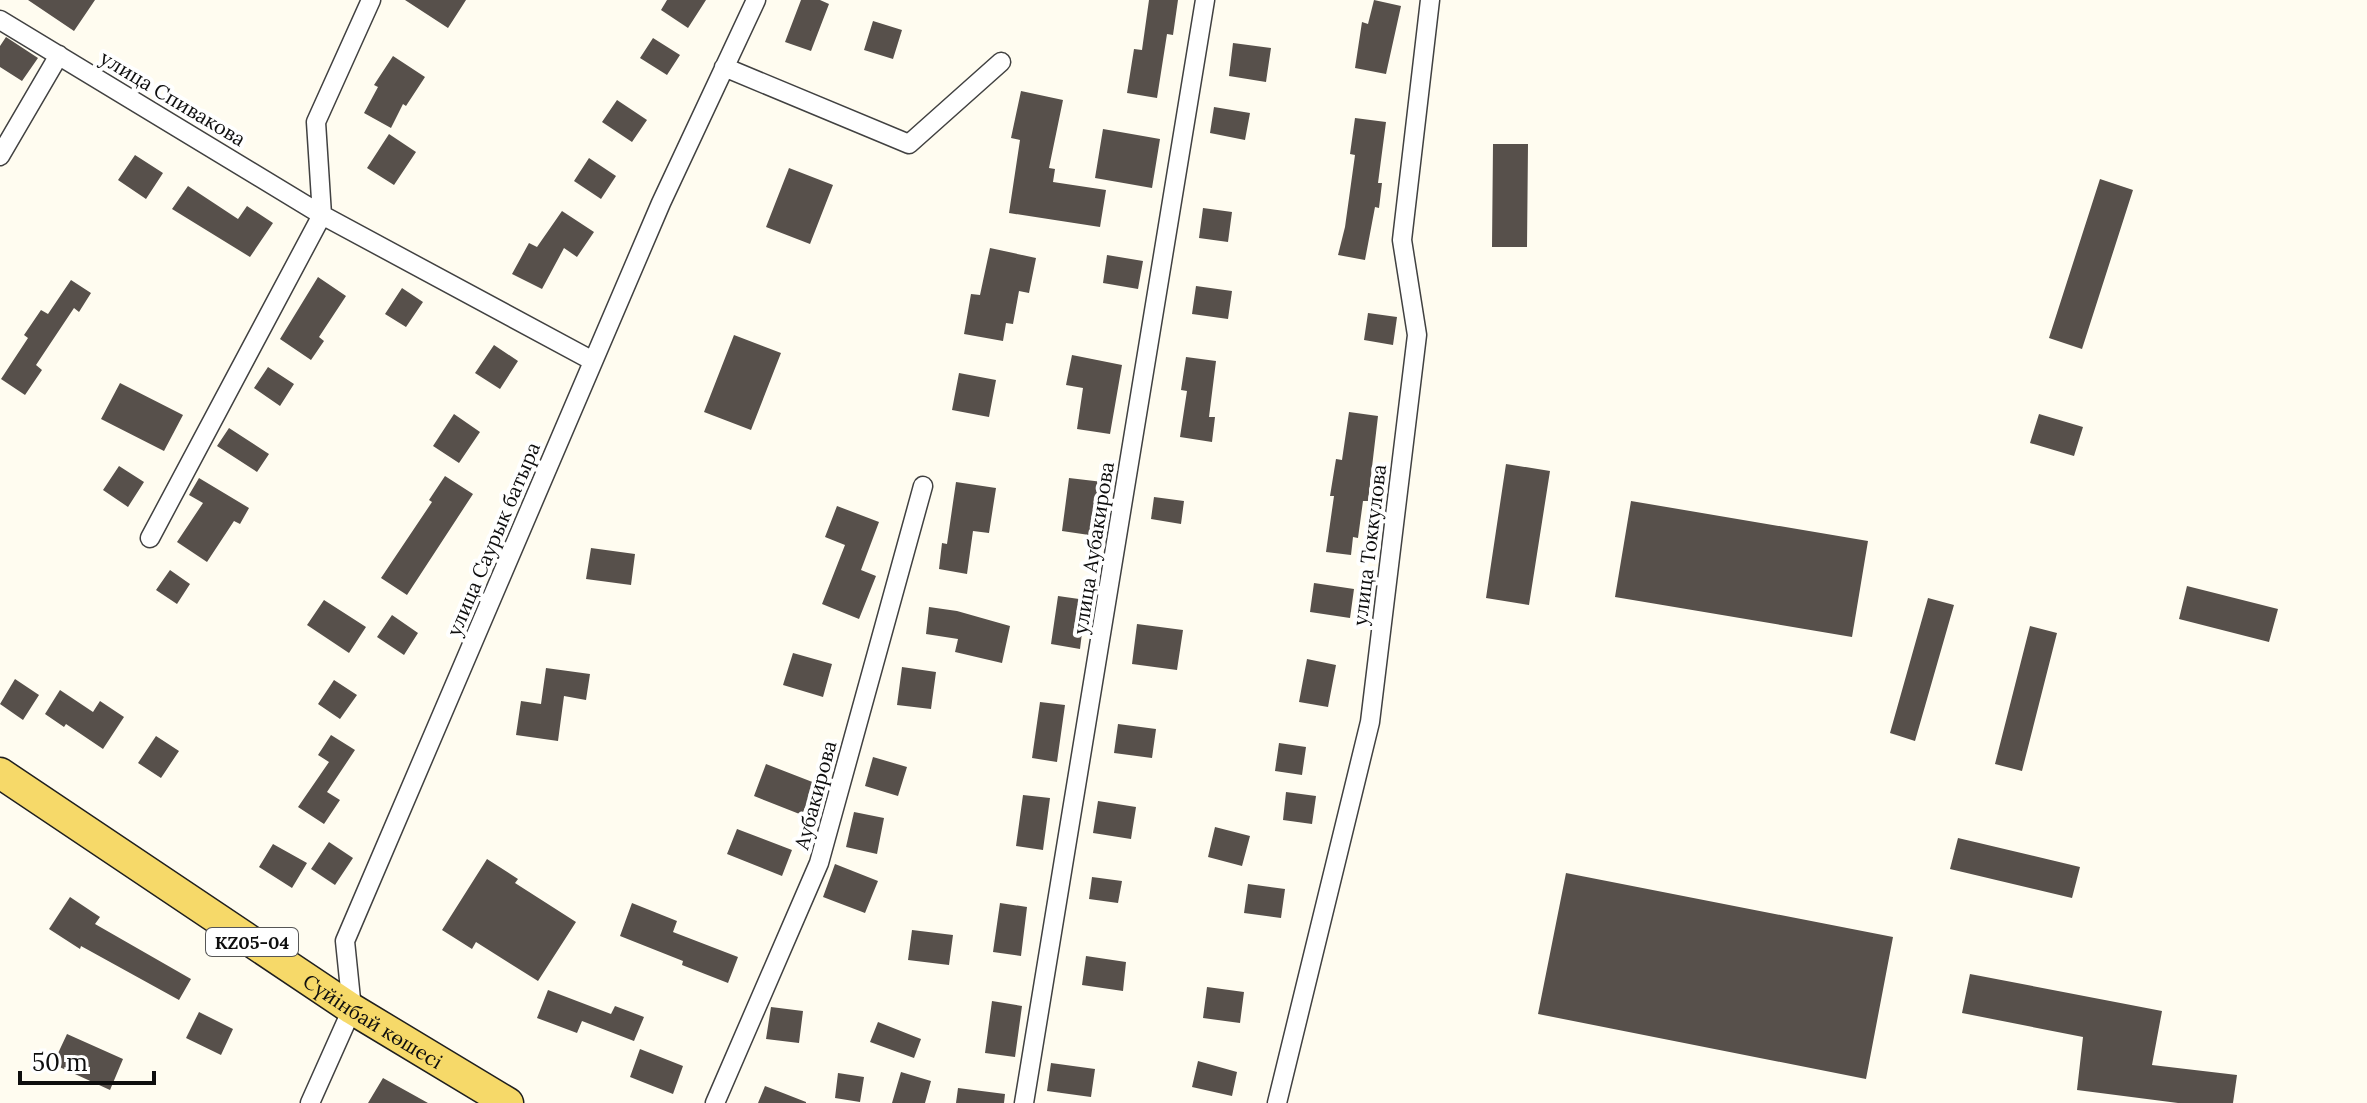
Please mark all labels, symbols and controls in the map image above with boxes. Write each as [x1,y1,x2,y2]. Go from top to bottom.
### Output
street label: улица Спивакова [96,45,250,151]
street label: улица Саурык батыра [441,438,545,640]
street label: улица Аубакирова [1067,460,1119,636]
street label: улица Токкулова [1347,463,1391,627]
street label: Аубакирова [788,738,842,853]
road number: KZ05-04 [206,928,298,956]
street label: Сүйінбай көшесі [299,968,448,1073]
scale bar [20,1035,154,1085]
text: 50 m [32,1047,88,1078]

